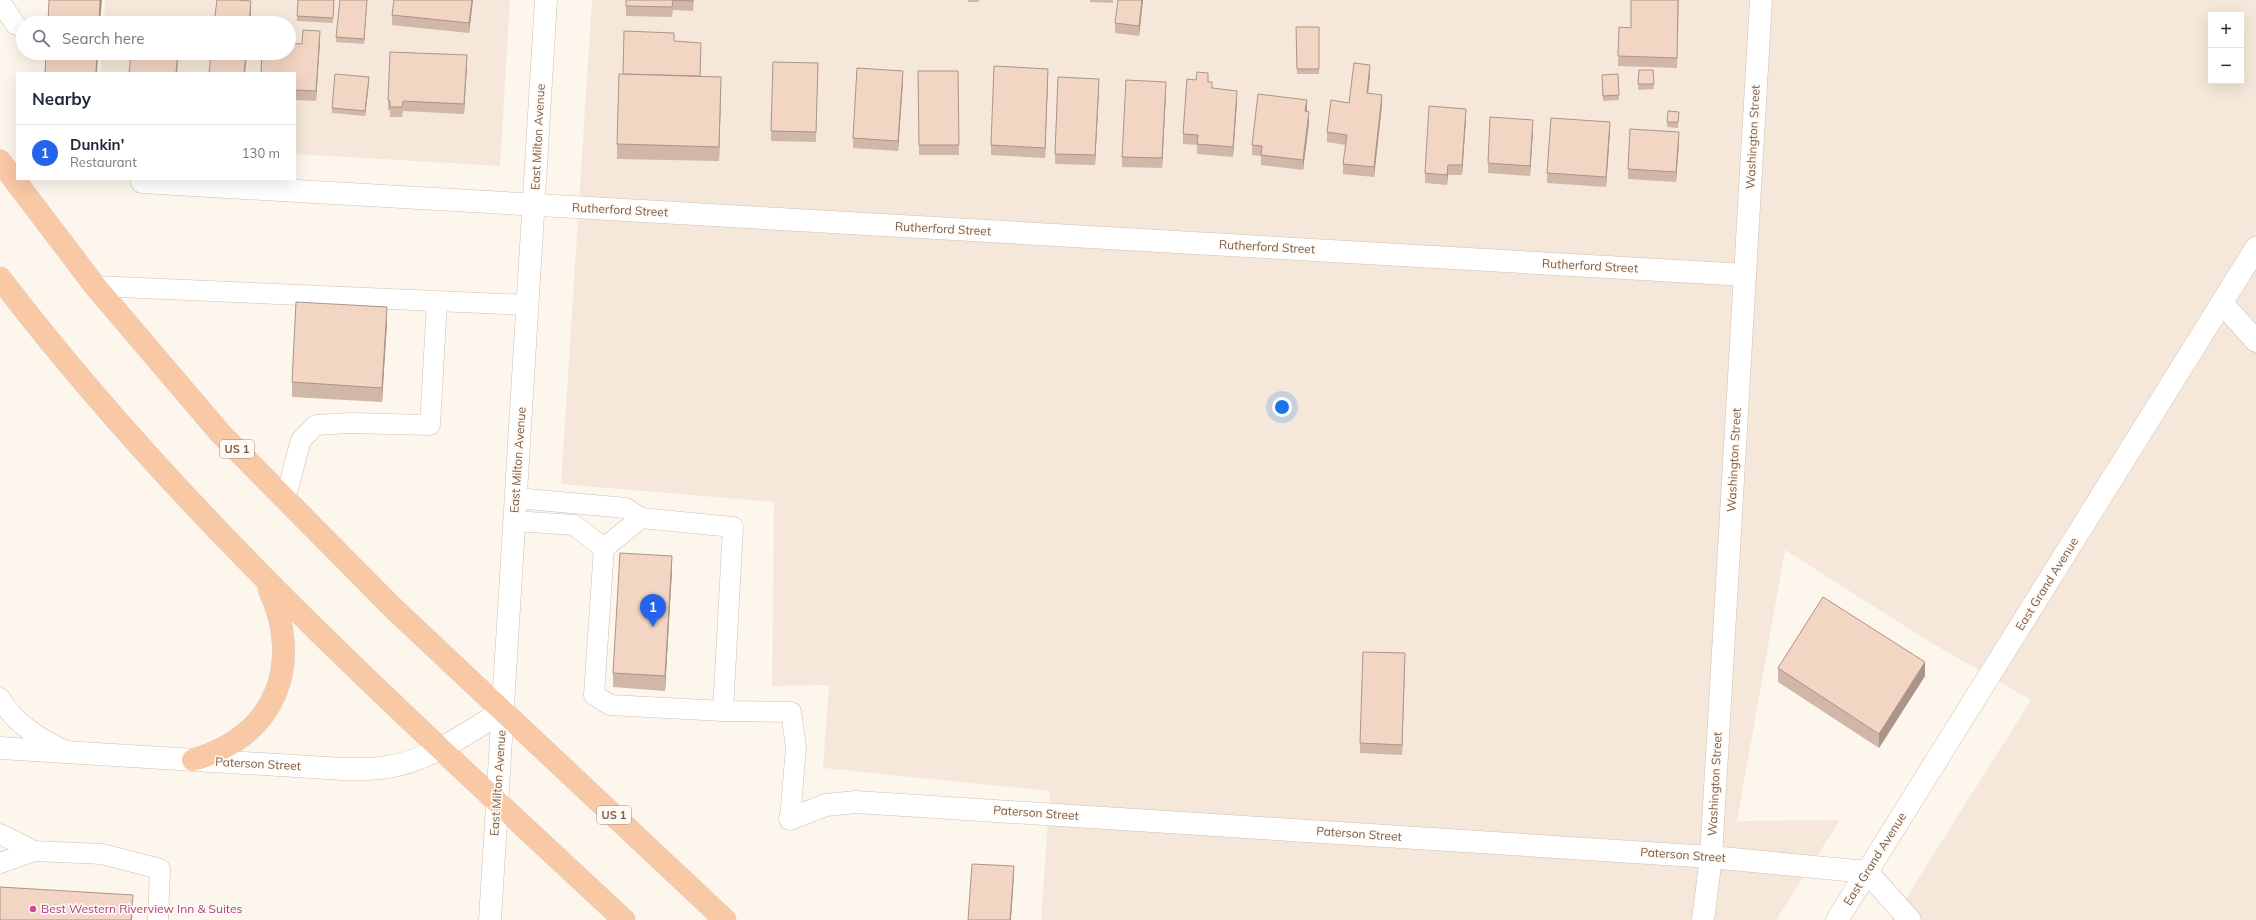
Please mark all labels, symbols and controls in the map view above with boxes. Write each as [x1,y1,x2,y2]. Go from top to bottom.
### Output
map controls [2208,12,2244,84]
button: + [2208,12,2244,48]
search box [16,16,296,60]
icon: search [30,27,52,49]
text: Search here [62,29,144,48]
button: − [2208,48,2244,84]
street label: East Milton Avenue [527,83,548,190]
street label: Washington Street [1742,84,1763,189]
text: Nearby [32,88,91,109]
text: Dunkin' [70,135,124,154]
text: 1 [41,145,49,161]
text: 130 m [242,145,280,161]
text: Restaurant [70,154,137,170]
street label: Rutherford Street [572,199,668,220]
street label: Rutherford Street [895,218,991,239]
street label: Rutherford Street [1219,236,1315,257]
street label: Rutherford Street [1542,255,1638,276]
your location [1272,397,1292,417]
street label: East Milton Avenue [506,406,529,514]
street label: Washington Street [1723,407,1744,512]
road number: US 1 [220,440,254,458]
street label: East Grand Avenue [2012,534,2081,633]
pin: 1 [640,594,666,627]
street label: East Milton Avenue [486,729,509,837]
street label: Washington Street [1704,731,1725,836]
street label: Paterson Street [215,754,301,773]
street label: Paterson Street [993,802,1079,823]
road number: US 1 [597,806,631,824]
street label: East Grand Avenue [1840,809,1909,908]
street label: Paterson Street [1316,823,1402,844]
street label: Paterson Street [1640,844,1726,865]
place label: Best Western Riverview Inn & Suites [41,901,242,916]
marker: Best Western Riverview Inn & Suites [28,904,38,914]

